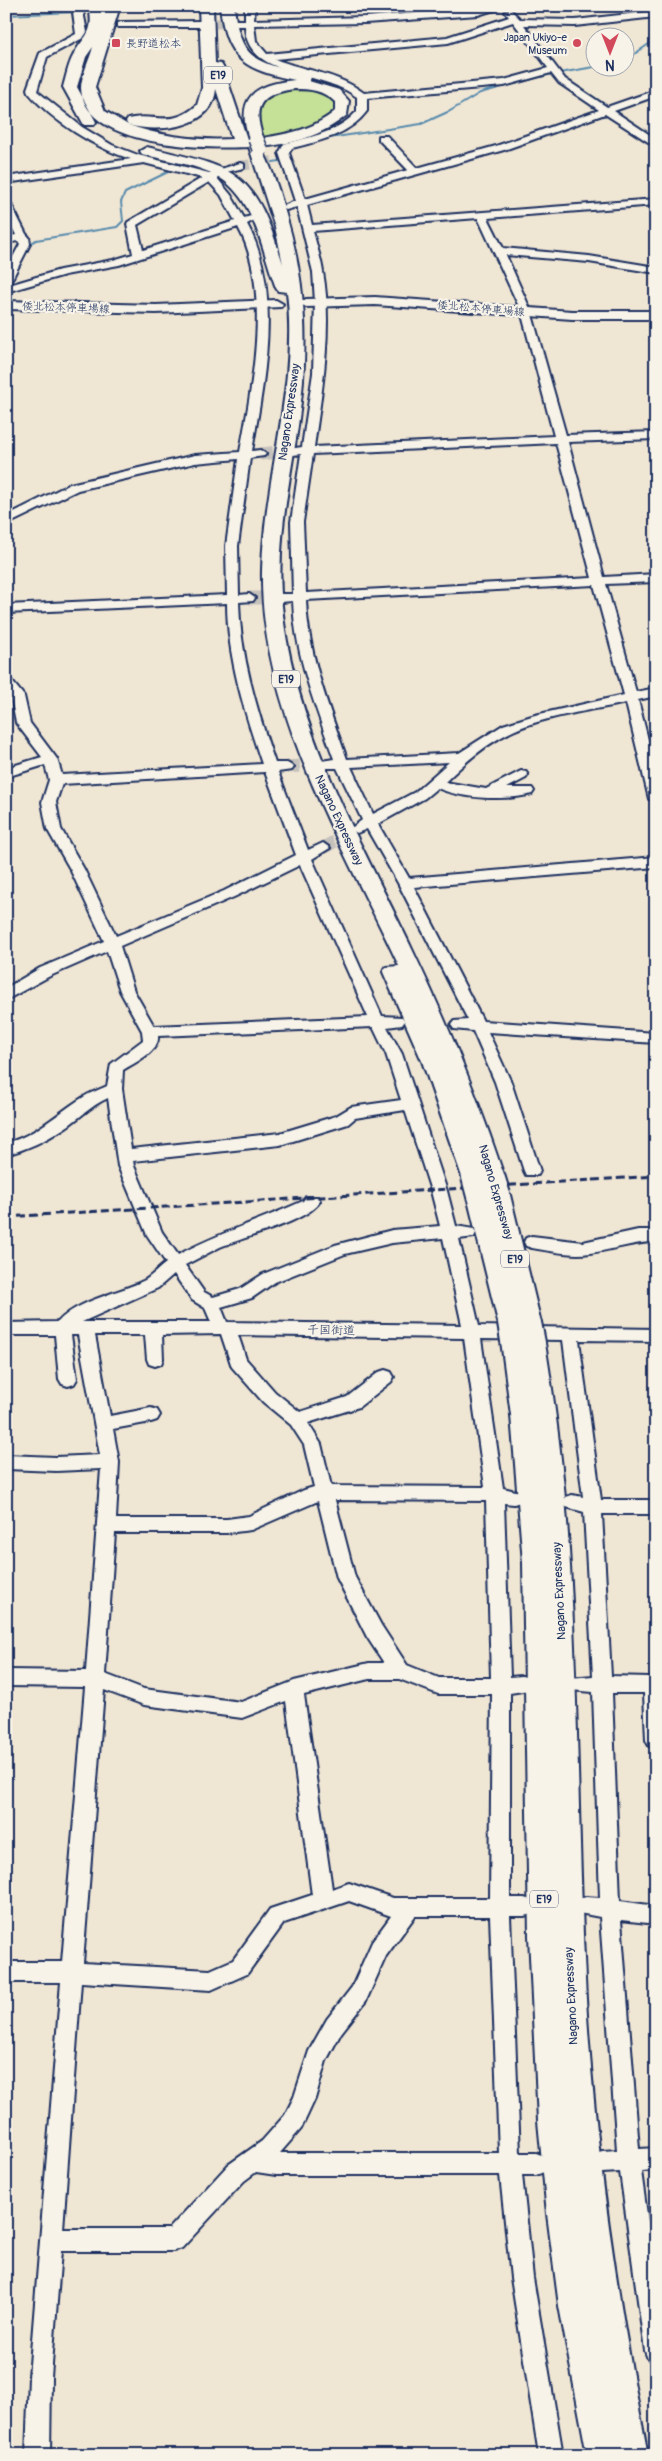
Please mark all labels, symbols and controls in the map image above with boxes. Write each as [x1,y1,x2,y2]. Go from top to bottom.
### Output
north arrow [584,28,634,78]
place label: Japan Ukiyo-e Museum [503,31,568,57]
marker: 長野道松本 [110,37,122,49]
place label: 長野道松本 [126,37,181,50]
marker: Japan Ukiyo-e Museum [571,37,583,49]
text: N [605,56,615,73]
road number: E19 [204,66,232,84]
street label: 倭北松本停車場線 [437,298,525,319]
street label: 倭北松本停車場線 [22,299,110,316]
street label: Nagano Expressway [275,363,304,462]
road number: E19 [272,671,300,688]
street label: Nagano Expressway [311,773,366,868]
street label: Nagano Expressway [475,1143,516,1241]
road number: E19 [501,1250,529,1268]
street label: 千国街道 [307,1323,355,1338]
street label: Nagano Expressway [549,1542,570,1640]
road number: E19 [530,1890,558,1908]
street label: Nagano Expressway [561,1947,582,2045]

